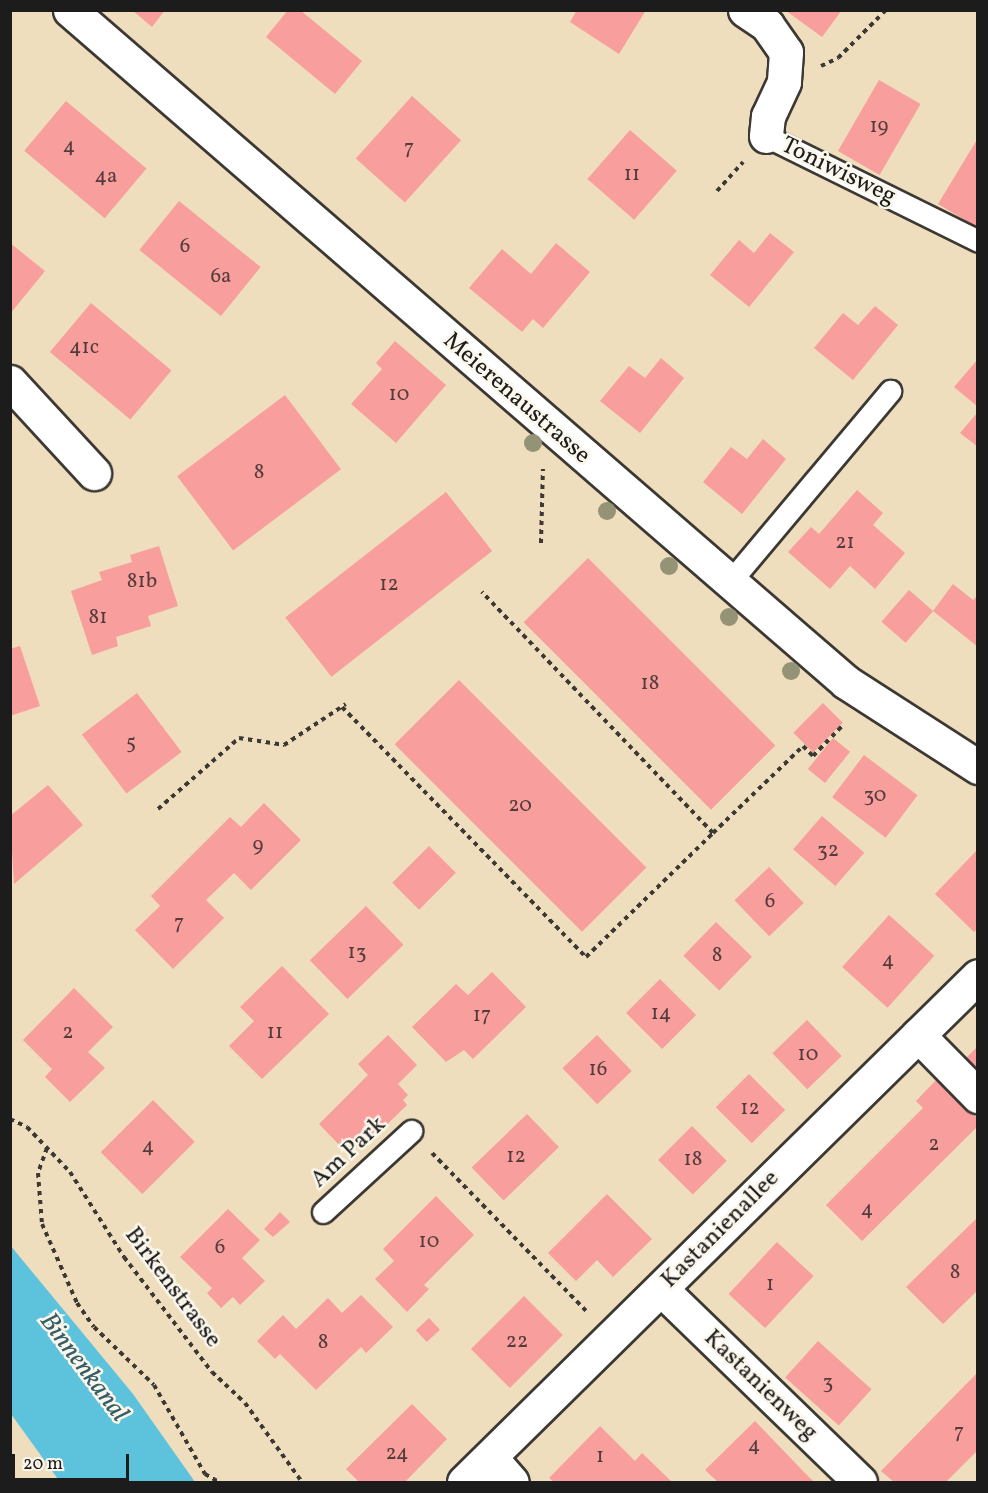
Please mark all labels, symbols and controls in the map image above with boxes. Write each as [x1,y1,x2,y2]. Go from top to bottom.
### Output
house number: 19 [869,114,889,140]
street label: Toniwisweg [776,132,900,212]
house number: 4 [63,134,75,160]
house number: 7 [404,136,414,162]
house number: 11 [624,162,640,188]
house number: 4a [95,164,117,190]
house number: 6 [180,234,190,260]
house number: 6a [210,264,232,290]
street label: Meierenaustrasse [436,327,596,471]
house number: 41c [69,335,99,361]
house number: 10 [389,382,409,408]
house number: 8 [254,460,264,486]
house number: 21 [835,530,855,556]
house number: 81b [127,569,157,595]
house number: 12 [379,572,399,598]
house number: 81 [89,605,107,631]
house number: 18 [641,671,659,697]
house number: 5 [126,730,136,756]
house number: 30 [864,783,886,809]
house number: 20 [508,793,532,819]
house number: 9 [253,833,263,859]
house number: 32 [817,838,839,864]
house number: 6 [765,889,775,915]
house number: 7 [174,911,184,937]
house number: 13 [348,940,366,966]
house number: 8 [712,943,722,969]
house number: 4 [882,948,894,974]
house number: 14 [651,1001,671,1027]
house number: 17 [473,1003,491,1029]
house number: 2 [62,1020,74,1046]
house number: 11 [267,1020,283,1046]
house number: 10 [798,1042,818,1068]
house number: 16 [589,1057,607,1083]
house number: 12 [740,1096,760,1122]
street label: Am Park [306,1111,392,1195]
house number: 2 [928,1132,940,1158]
house number: 4 [142,1134,154,1160]
house number: 12 [506,1144,526,1170]
house number: 18 [684,1147,702,1173]
street label: Kastanienallee [656,1165,786,1295]
house number: 4 [861,1197,873,1223]
street label: Birkenstrasse [117,1222,227,1354]
house number: 10 [419,1229,439,1255]
house number: 6 [215,1235,225,1261]
house number: 8 [950,1260,960,1286]
house number: 1 [766,1272,774,1298]
water label: Binnenkanal [32,1307,134,1429]
street label: Kastanienweg [697,1325,823,1447]
house number: 22 [506,1329,528,1355]
house number: 8 [318,1330,328,1356]
house number: 3 [823,1370,833,1396]
house number: 7 [954,1420,964,1446]
house number: 4 [748,1433,760,1459]
house number: 24 [385,1441,409,1467]
scale bar [15,1442,132,1480]
house number: 1 [596,1444,604,1470]
text: 20 m [23,1452,63,1477]

